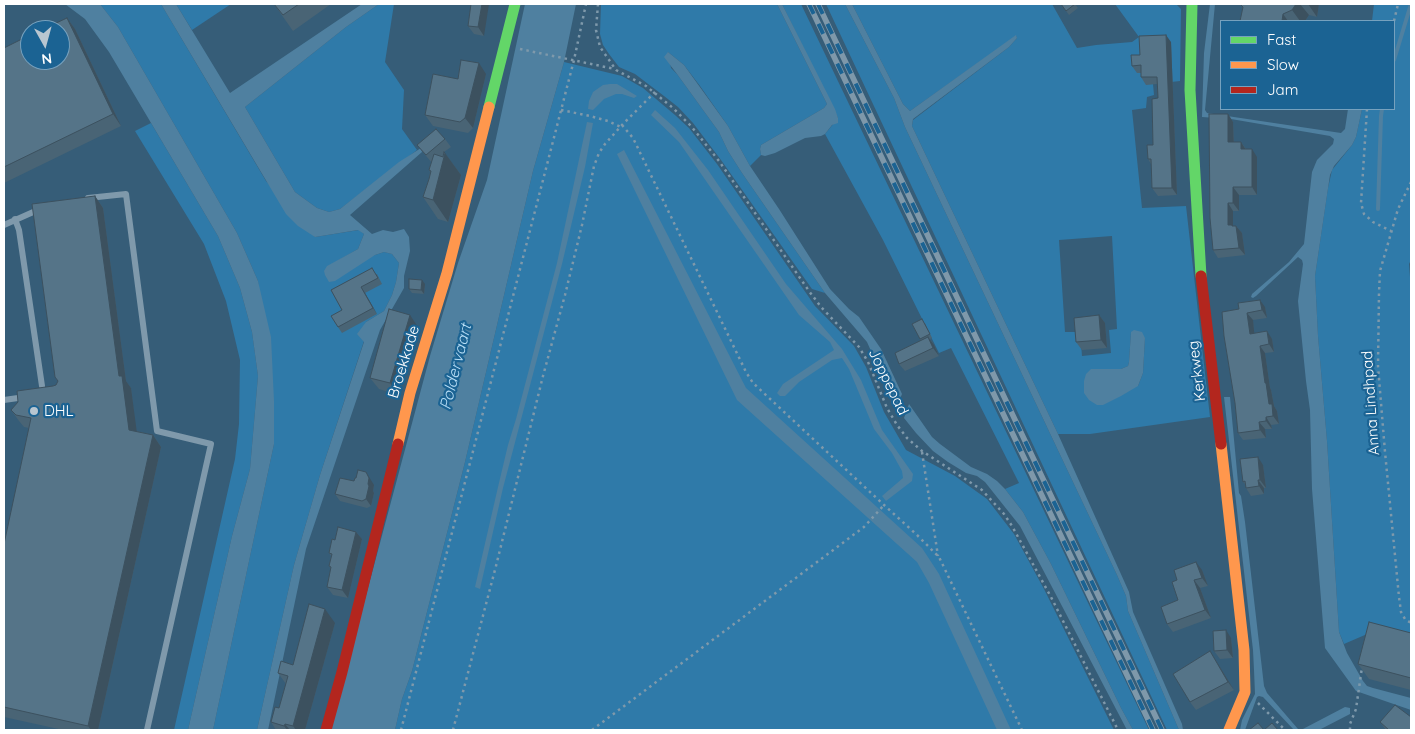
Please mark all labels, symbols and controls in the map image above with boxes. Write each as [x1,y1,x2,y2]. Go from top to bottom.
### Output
north arrow [20,20,70,70]
legend [1220,20,1395,110]
text: Fast [1267,30,1296,49]
text: N [41,49,53,68]
text: Slow [1267,55,1299,74]
text: Jam [1267,80,1298,99]
water label: Poldervaart [436,322,476,412]
street label: Broekkade [384,323,424,401]
street label: Kerkweg [1184,340,1210,402]
street label: Joppepad [864,346,912,418]
street label: Anna Lindhpad [1358,350,1384,456]
place label: DHL [44,402,74,420]
marker: DHL [28,405,40,417]

